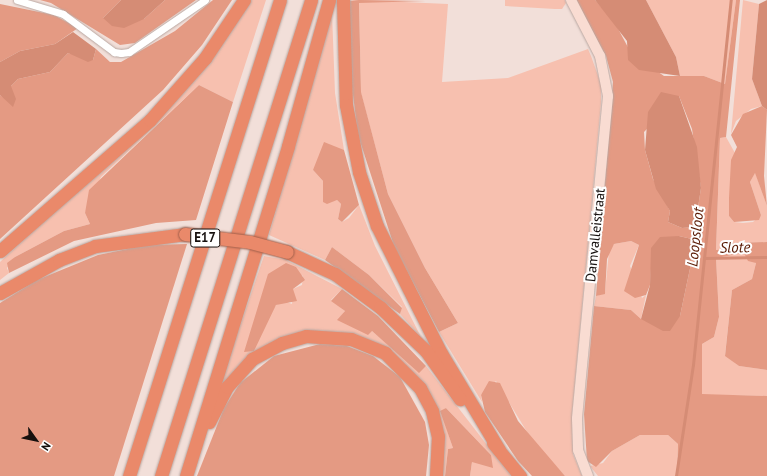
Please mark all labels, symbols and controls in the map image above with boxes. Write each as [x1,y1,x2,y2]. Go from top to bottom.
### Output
street label: Damvalleistraat [582,187,608,283]
water label: Loopsloot [683,207,707,267]
road number: E17 [190,227,220,249]
water label: Slote [719,238,751,256]
north arrow [16,420,56,460]
text: N [38,440,54,453]

